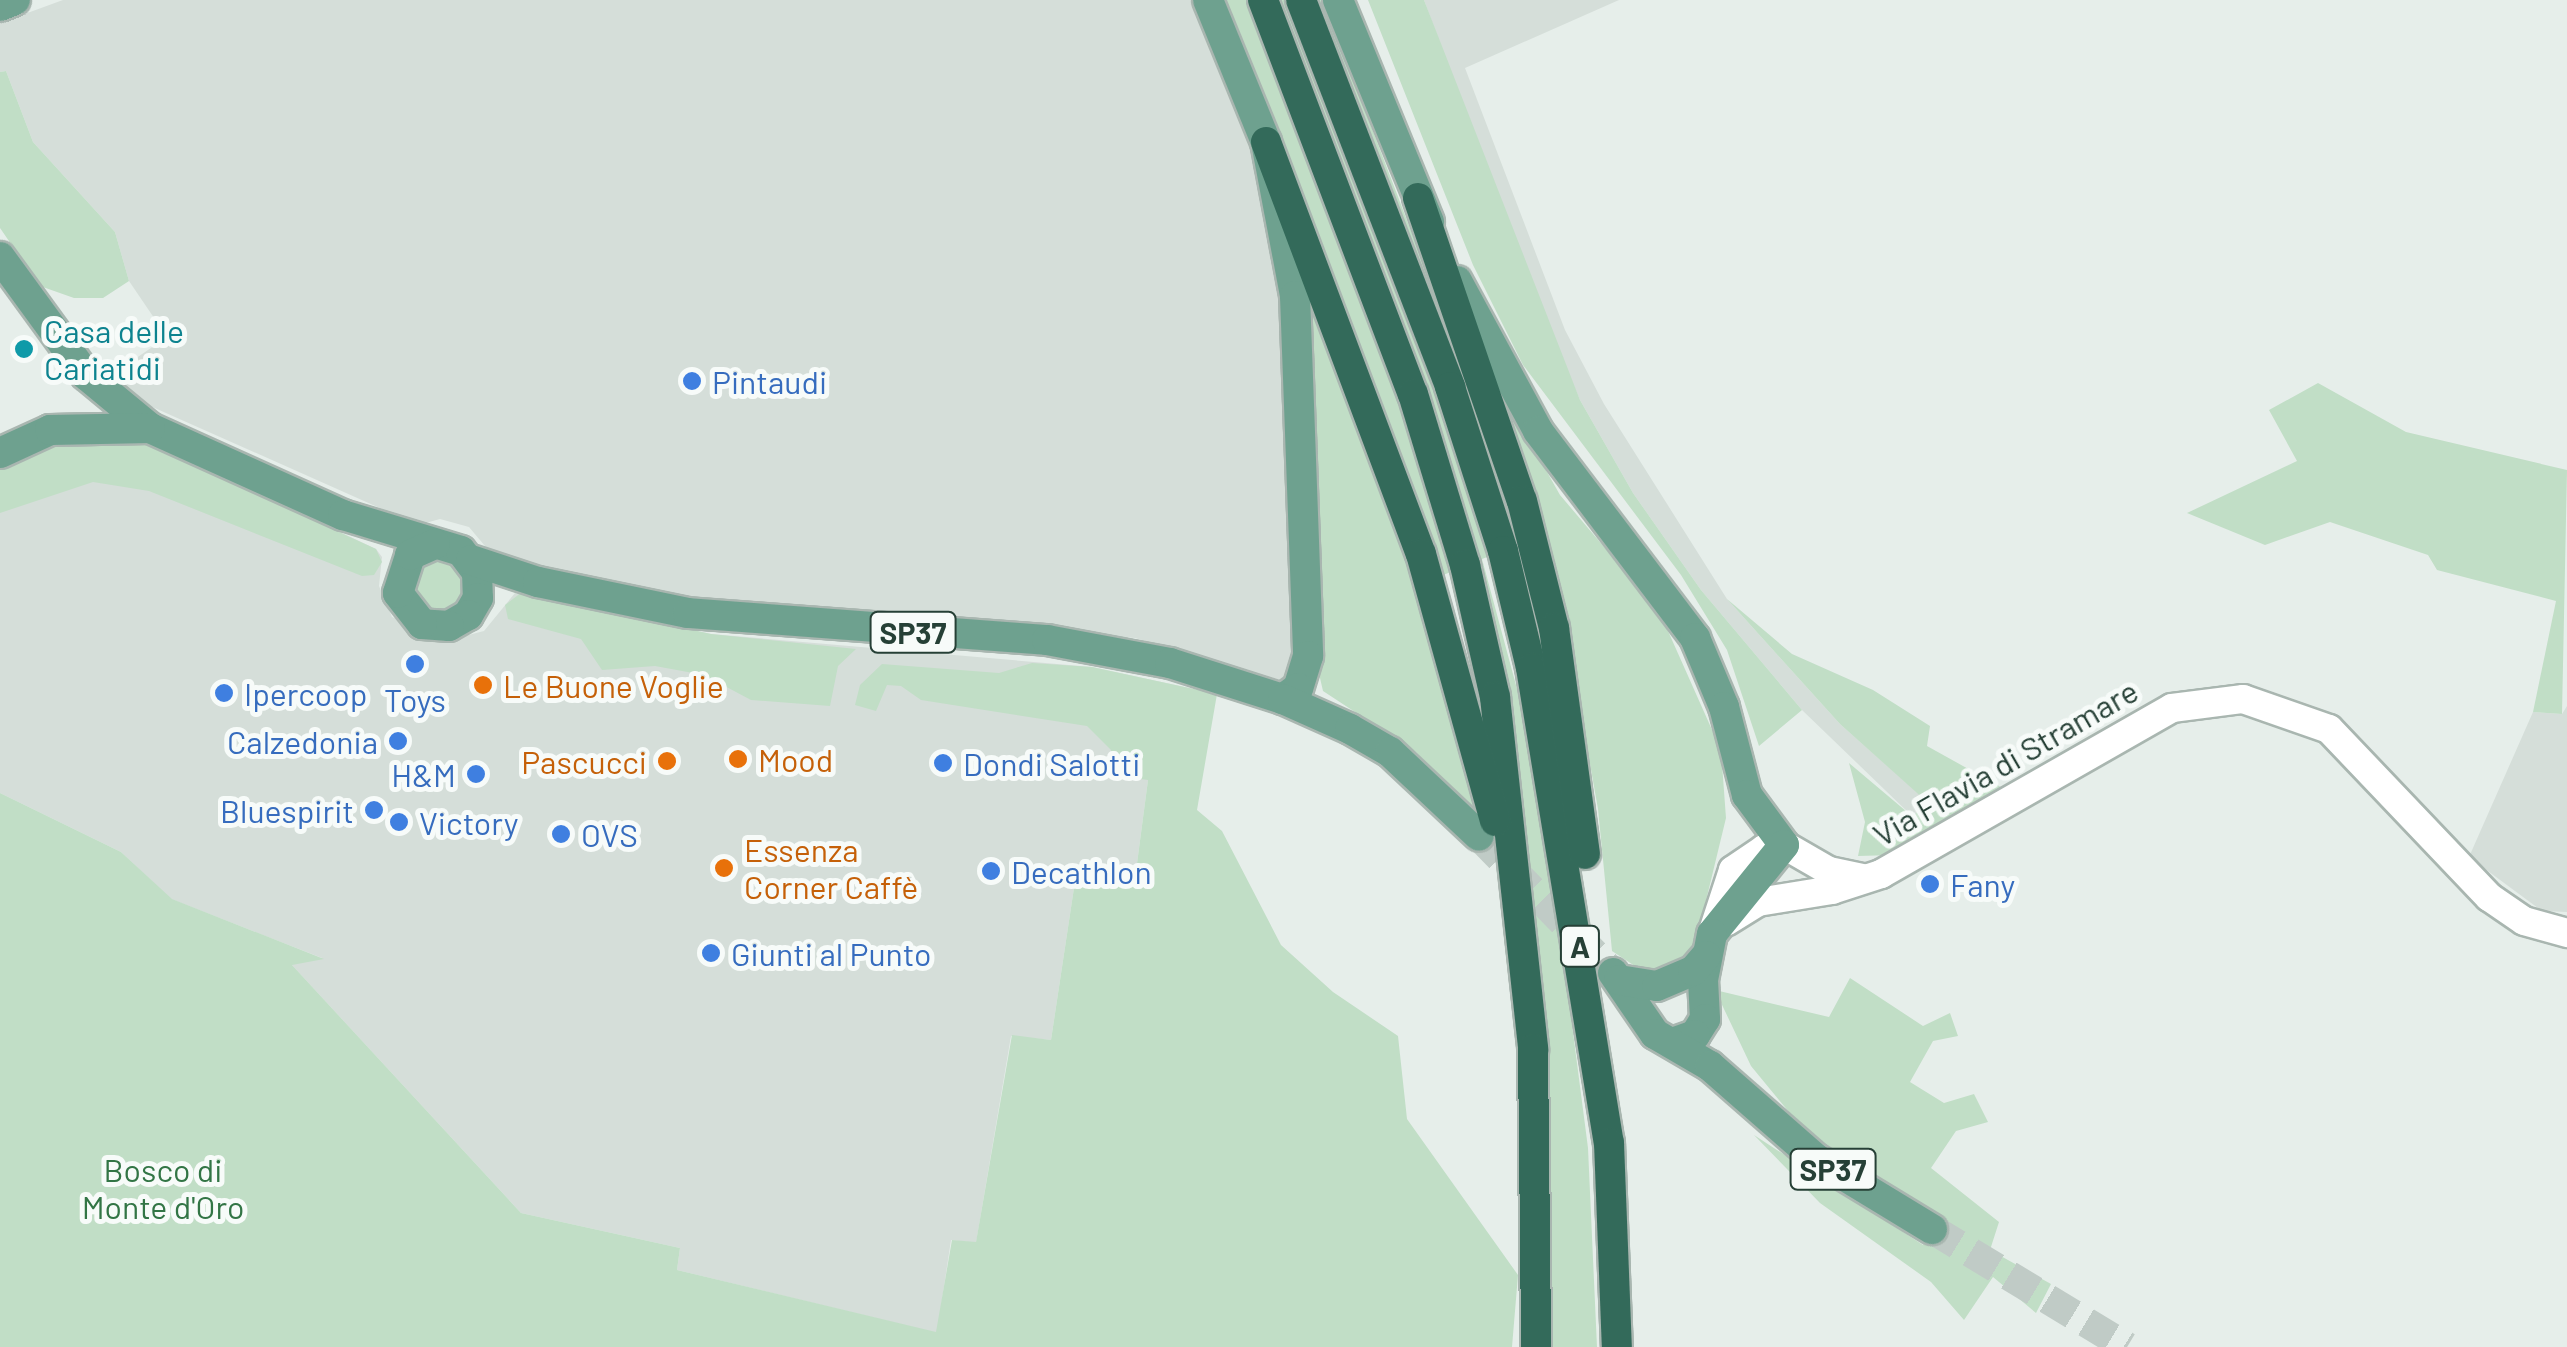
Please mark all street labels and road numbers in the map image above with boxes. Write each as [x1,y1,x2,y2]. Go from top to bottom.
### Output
road number: SP37 [868,607,958,657]
street label: Via Flavia di Stramare [1866,671,2144,853]
road number: A [1558,921,1602,971]
road number: SP37 [1788,1144,1878,1194]

